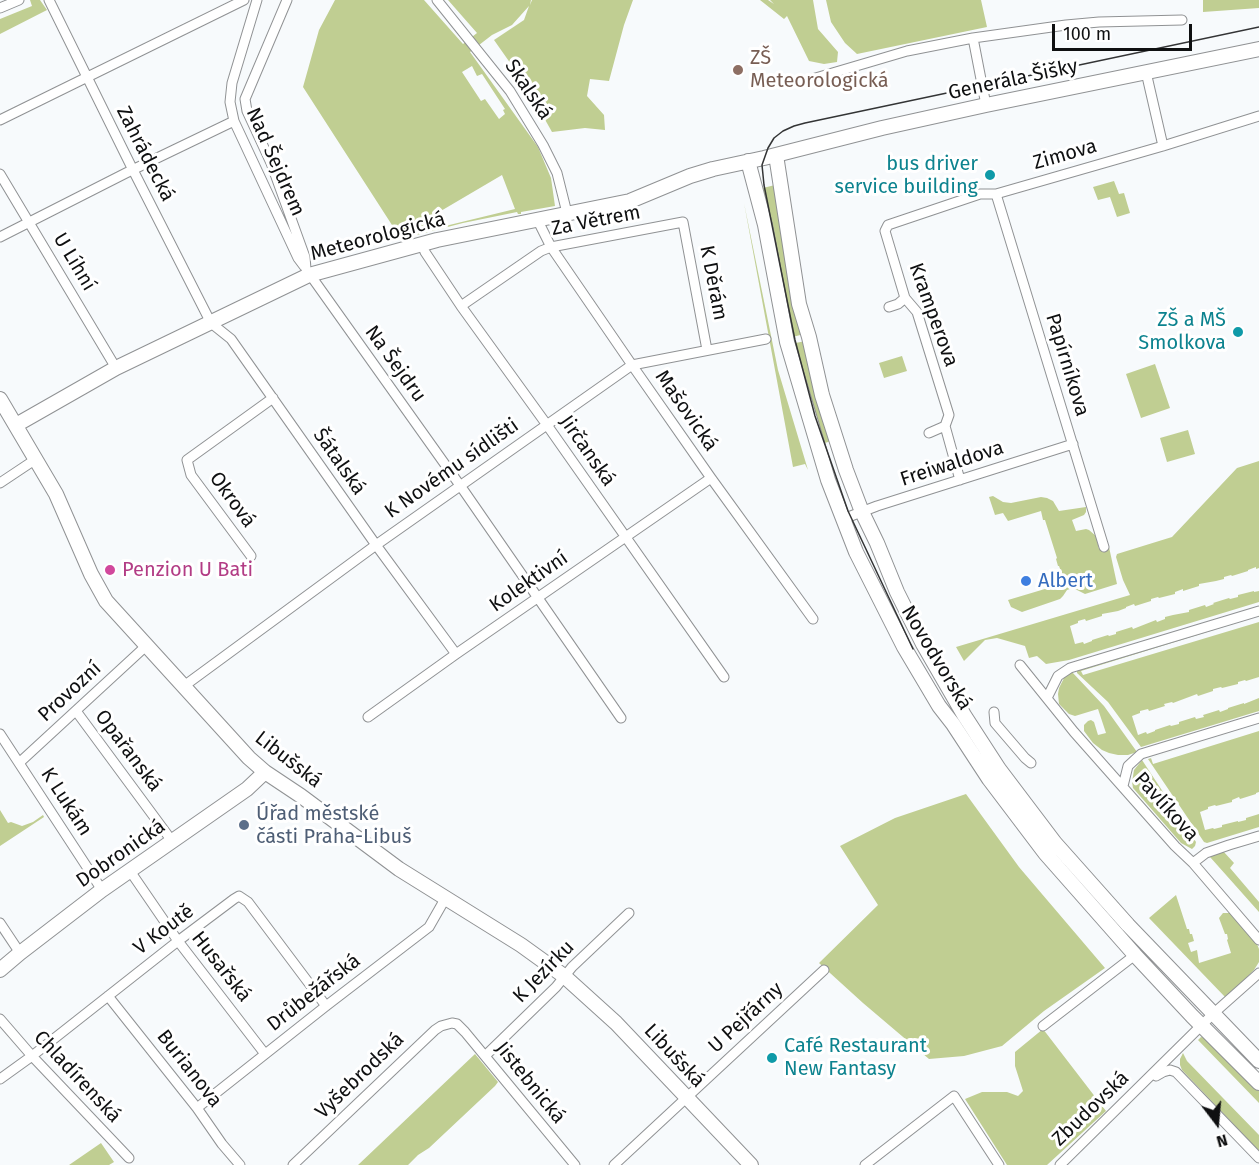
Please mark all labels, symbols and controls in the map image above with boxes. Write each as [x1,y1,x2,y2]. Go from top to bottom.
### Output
scale bar [1055,12,1194,50]
text: 100 m [1063,23,1111,45]
place label: ZŠ Meteorologická [750,46,889,93]
street label: Skalská [499,55,557,125]
street label: Generála Šišky [946,55,1080,105]
marker: ZŠ Meteorologická [731,63,745,77]
street label: Zahrádecká [111,102,179,206]
street label: Nad Šejdrem [240,104,310,220]
street label: Zimova [1030,134,1100,176]
place label: bus driver service building [835,152,978,199]
marker: bus driver service building [983,168,997,182]
street label: Za Větrem [549,201,643,241]
street label: Meteorologická [308,207,448,267]
street label: U Líhní [47,229,101,295]
street label: K Děrám [694,243,732,323]
street label: Kramperova [903,260,963,370]
place label: ZŠ a MŠ Smolkova [1138,308,1226,355]
street label: Papírníkova [1040,311,1094,419]
street label: Na Šejdru [359,321,431,407]
marker: ZŠ a MŠ Smolkova [1231,325,1245,339]
street label: Mašovická [649,366,723,456]
street label: Jirčanská [554,411,620,491]
street label: K Novému sídlišti [381,414,523,524]
street label: Šátalská [308,424,370,500]
street label: Freiwaldova [897,436,1007,492]
street label: Okrová [204,467,260,533]
street label: Kolektivní [485,546,573,618]
place label: Penzion U Bati [122,558,253,582]
marker: Penzion U Bati [103,563,117,577]
place label: Albert [1038,569,1093,593]
marker: Albert [1019,574,1033,588]
street label: Novodvorská [895,601,977,715]
street label: Provozní [34,657,106,727]
street label: Opařanská [89,705,167,797]
street label: Libušská [250,726,326,794]
street label: K Lukám [35,763,97,841]
street label: Pavlíkova [1129,767,1203,847]
place label: Úřad městské části Praha-Libuš [256,802,412,849]
street label: Dobronická [72,815,170,893]
marker: Úřad městské části Praha-Libuš [237,818,251,832]
street label: V Koutě [129,900,199,960]
street label: Husařská [186,927,256,1007]
street label: K Jezírku [508,936,580,1008]
street label: Drůbežářská [263,949,365,1037]
street label: U Pejřárny [704,977,788,1059]
street label: Libušská [638,1019,710,1093]
street label: Burianova [151,1025,227,1113]
street label: Chladírenská [28,1026,126,1128]
street label: Vyšebrodská [311,1028,409,1124]
place label: Café Restaurant New Fantasy [784,1034,927,1081]
street label: Jistebnická [490,1037,570,1129]
marker: Café Restaurant New Fantasy [765,1051,779,1065]
street label: Zbudovská [1048,1067,1134,1151]
north arrow [1187,1093,1247,1153]
text: N [1214,1130,1230,1151]

